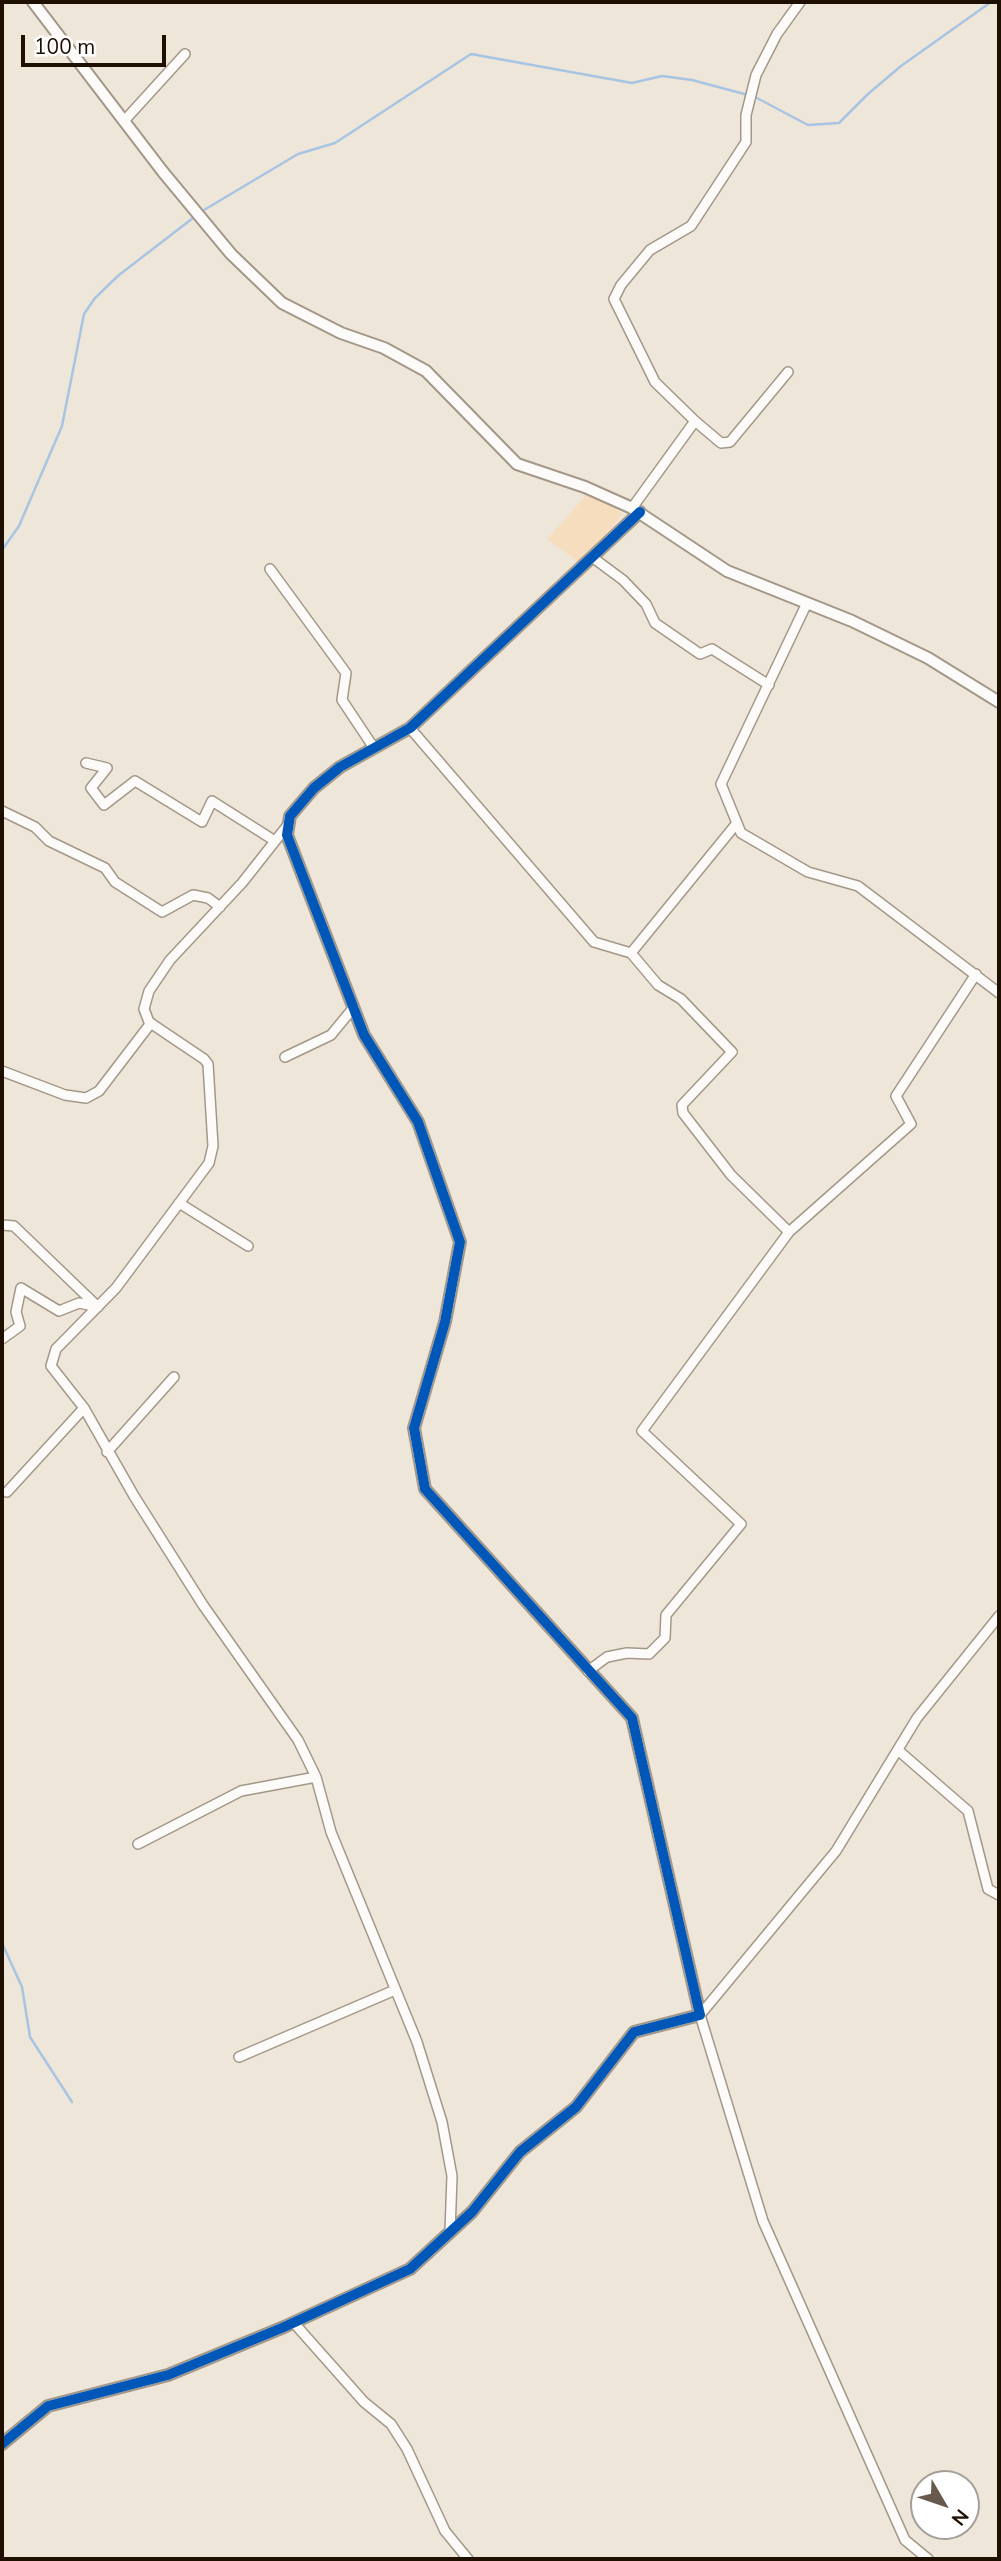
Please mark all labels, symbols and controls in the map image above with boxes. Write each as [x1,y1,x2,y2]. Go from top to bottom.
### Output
scale bar [24,21,170,65]
text: 100 m [34,33,95,61]
north arrow [910,2470,980,2540]
text: N [945,2503,974,2531]

